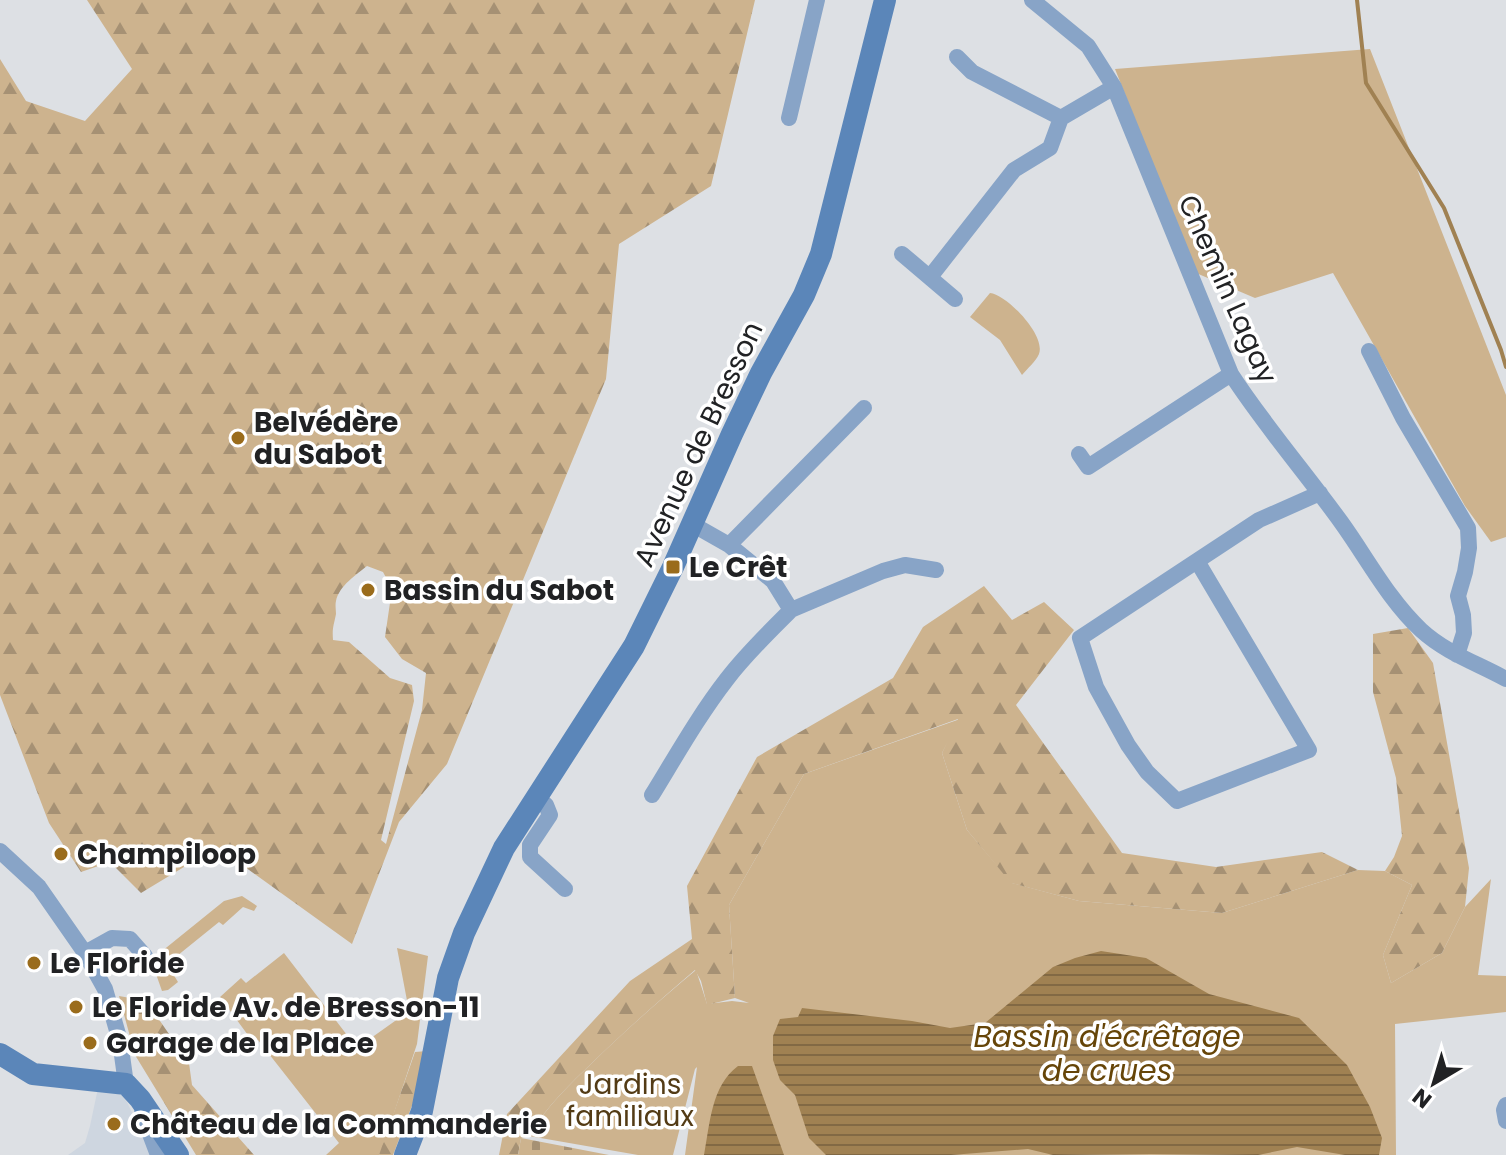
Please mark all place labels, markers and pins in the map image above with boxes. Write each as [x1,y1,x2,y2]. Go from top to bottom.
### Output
place label: Belvédère du Sabot [254,403,398,474]
marker: Belvédère du Sabot [229,429,247,447]
place label: Le Crêt [689,548,787,587]
marker: Le Crêt [664,558,682,576]
place label: Bassin du Sabot [384,571,614,610]
marker: Bassin du Sabot [359,581,377,599]
place label: Champiloop [77,835,256,874]
marker: Champiloop [52,845,70,863]
place label: Le Floride [50,944,184,983]
marker: Le Floride [25,954,43,972]
place label: Le Floride Av. de Bresson-11 [92,988,480,1027]
marker: Le Floride Av. de Bresson-11 [67,998,85,1016]
place label: Garage de la Place [106,1024,374,1063]
marker: Garage de la Place [81,1034,99,1052]
place label: Château de la Commanderie [130,1105,547,1144]
marker: Château de la Commanderie [105,1115,123,1133]

